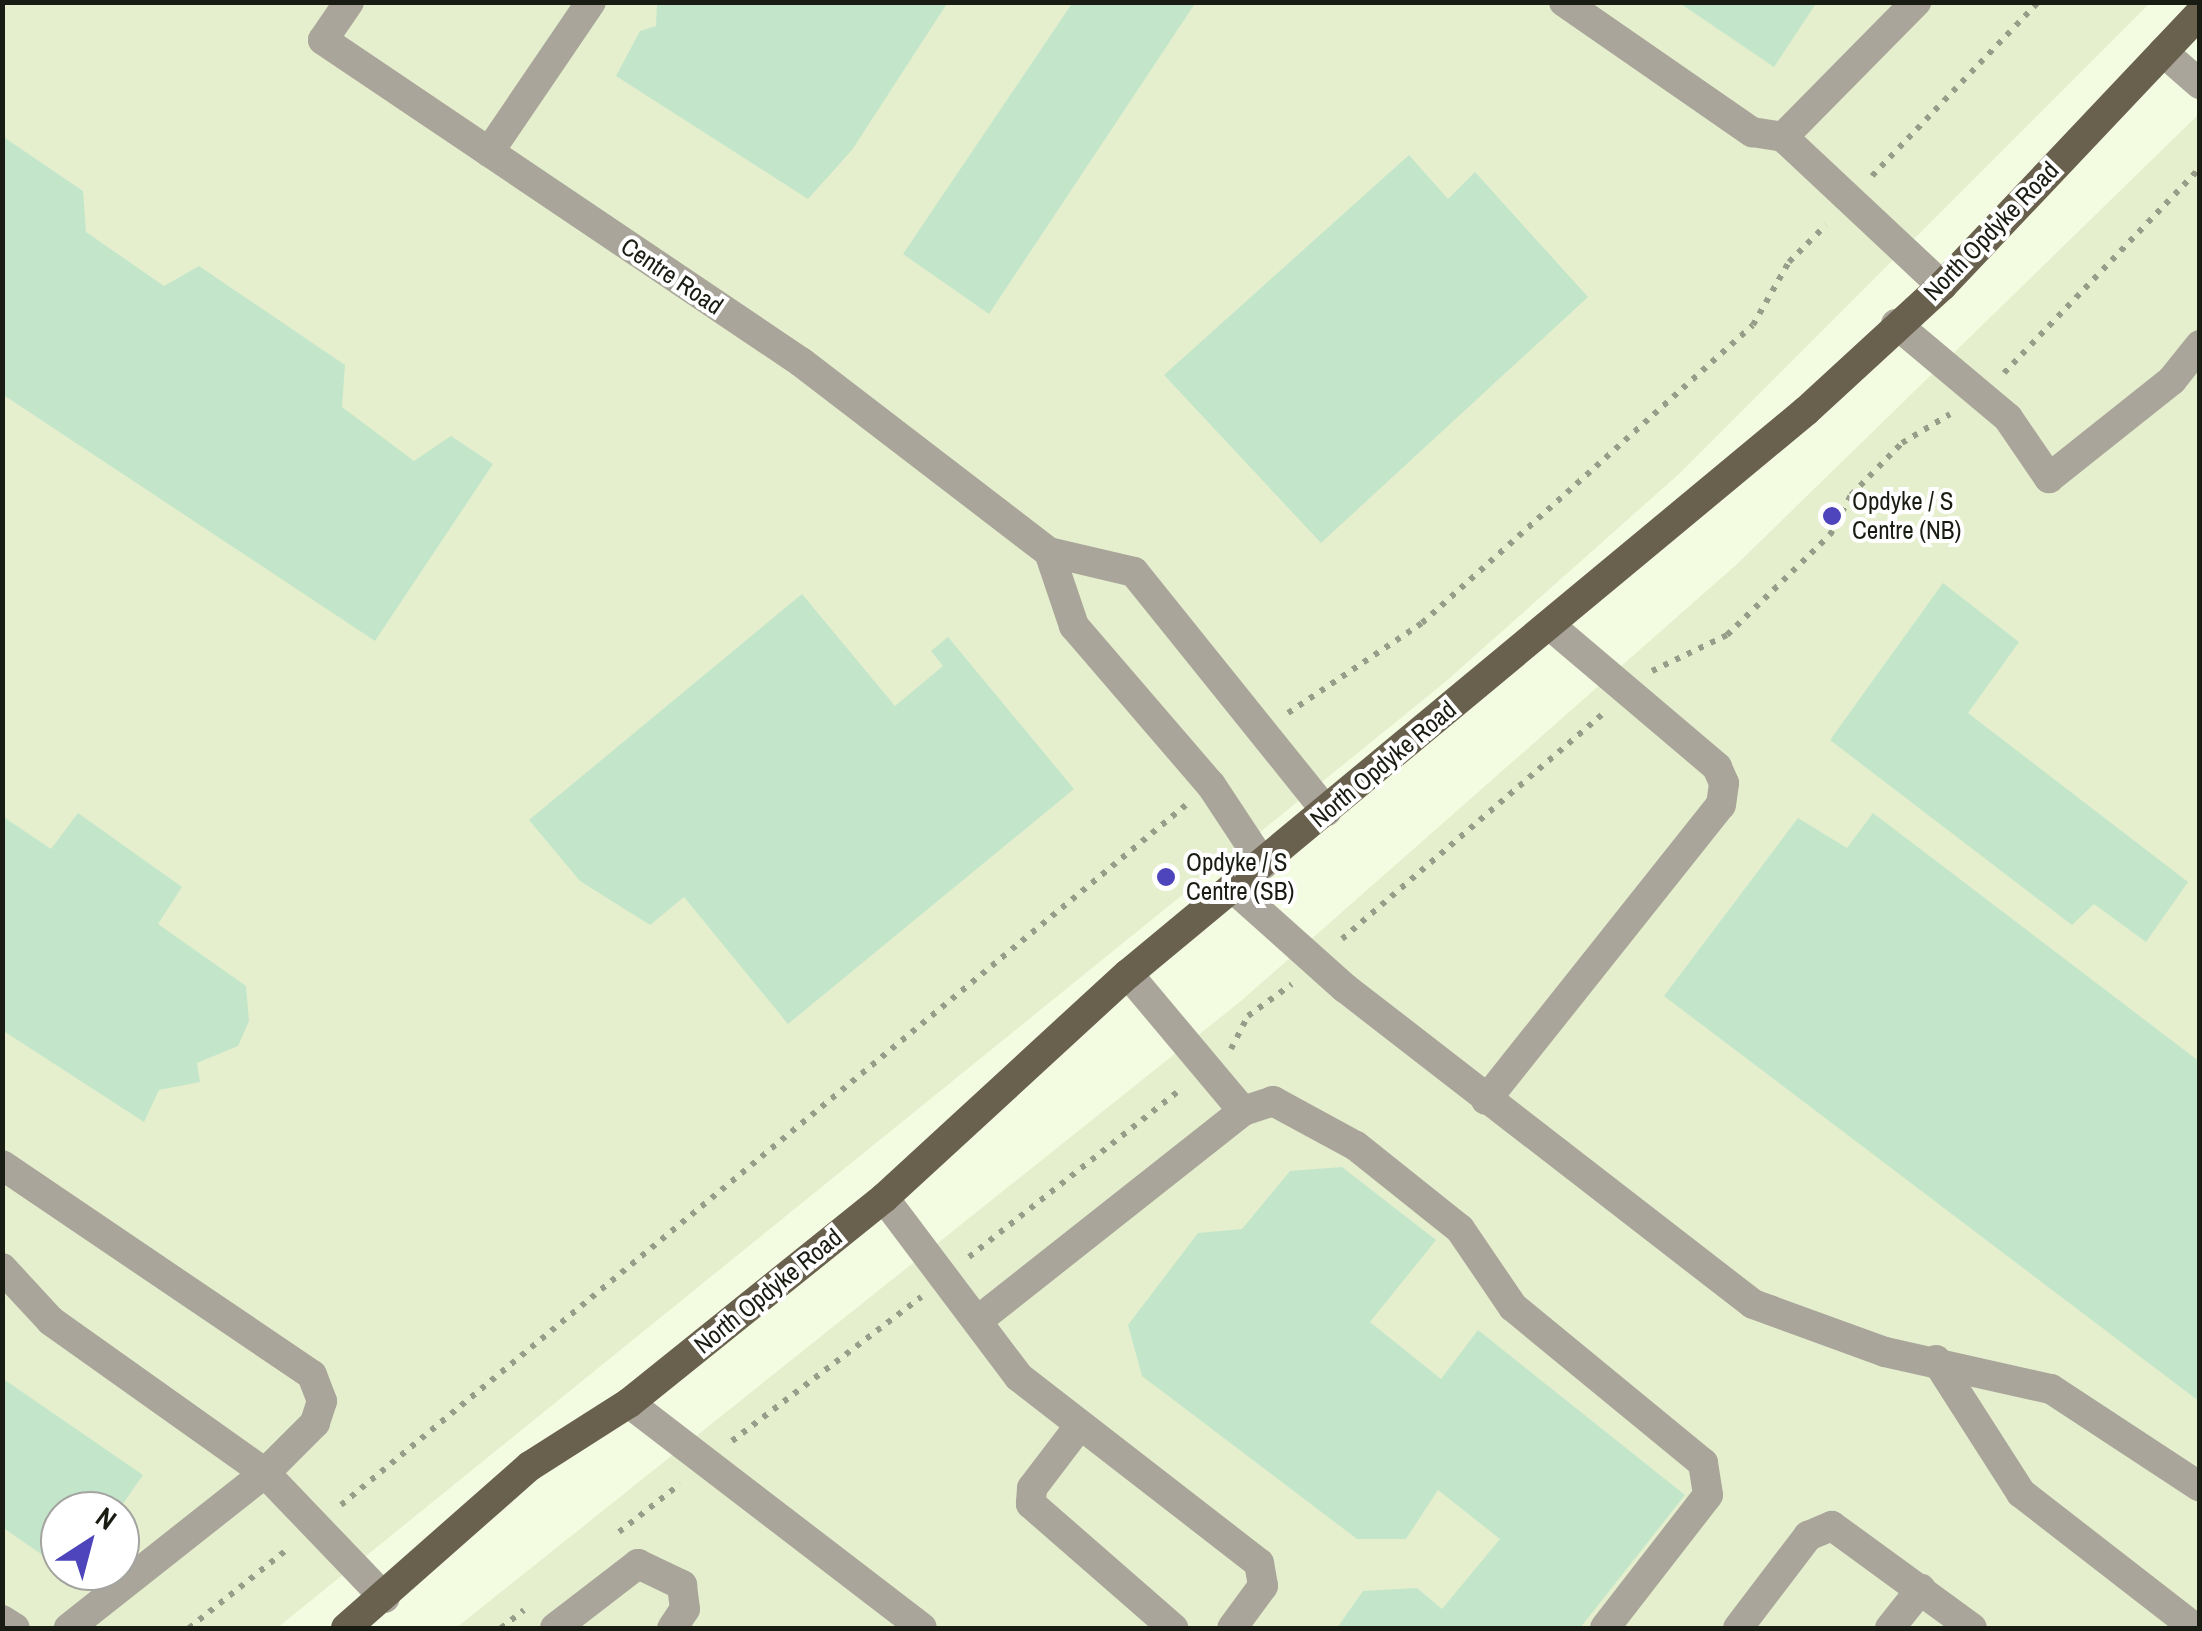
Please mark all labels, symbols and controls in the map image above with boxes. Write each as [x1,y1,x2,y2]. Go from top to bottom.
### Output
street label: North Opdyke Road [1917,155,2065,307]
street label: Centre Road [615,231,729,321]
place label: Opdyke / S Centre (NB) [1852,487,1961,546]
marker: Opdyke / S Centre (NB) [1821,505,1843,527]
street label: North Opdyke Road [1304,694,1462,834]
place label: Opdyke / S Centre (SB) [1186,848,1294,907]
marker: Opdyke / S Centre (SB) [1155,866,1177,888]
street label: North Opdyke Road [688,1222,848,1360]
north arrow [40,1491,140,1591]
text: N [89,1498,124,1539]

